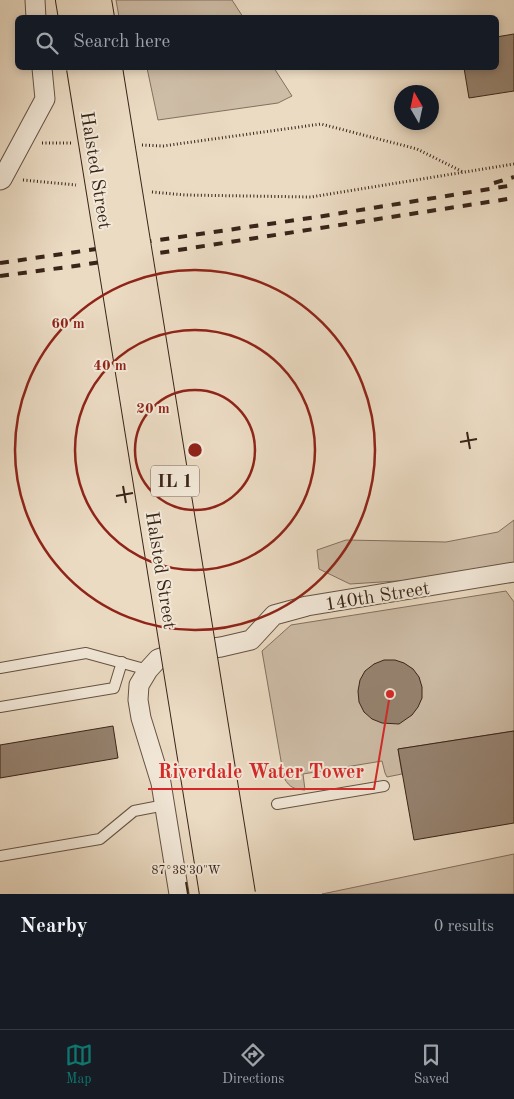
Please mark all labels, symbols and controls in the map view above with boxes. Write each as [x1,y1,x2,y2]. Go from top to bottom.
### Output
search box [15,15,499,70]
icon: search [33,29,61,57]
text: Search here [73,33,170,52]
north arrow [394,85,439,130]
street label: Halsted Street [76,110,113,231]
text: 60 m [51,317,85,332]
text: 40 m [93,359,127,374]
text: 20 m [136,402,170,417]
centre of rings [186,441,204,459]
road number: IL 1 [151,466,199,496]
street label: Halsted Street [141,510,178,631]
street label: 140th Street [324,580,431,615]
callout: Riverdale Water Tower [148,754,374,789]
text: Riverdale Water Tower [158,763,364,783]
text: 87°38'30"W [151,865,221,877]
text: Nearby [20,916,88,937]
text: 0 results [434,919,494,935]
tab: Map [65,1041,93,1088]
tab: Directions [222,1041,284,1088]
tab: Saved [414,1041,449,1088]

